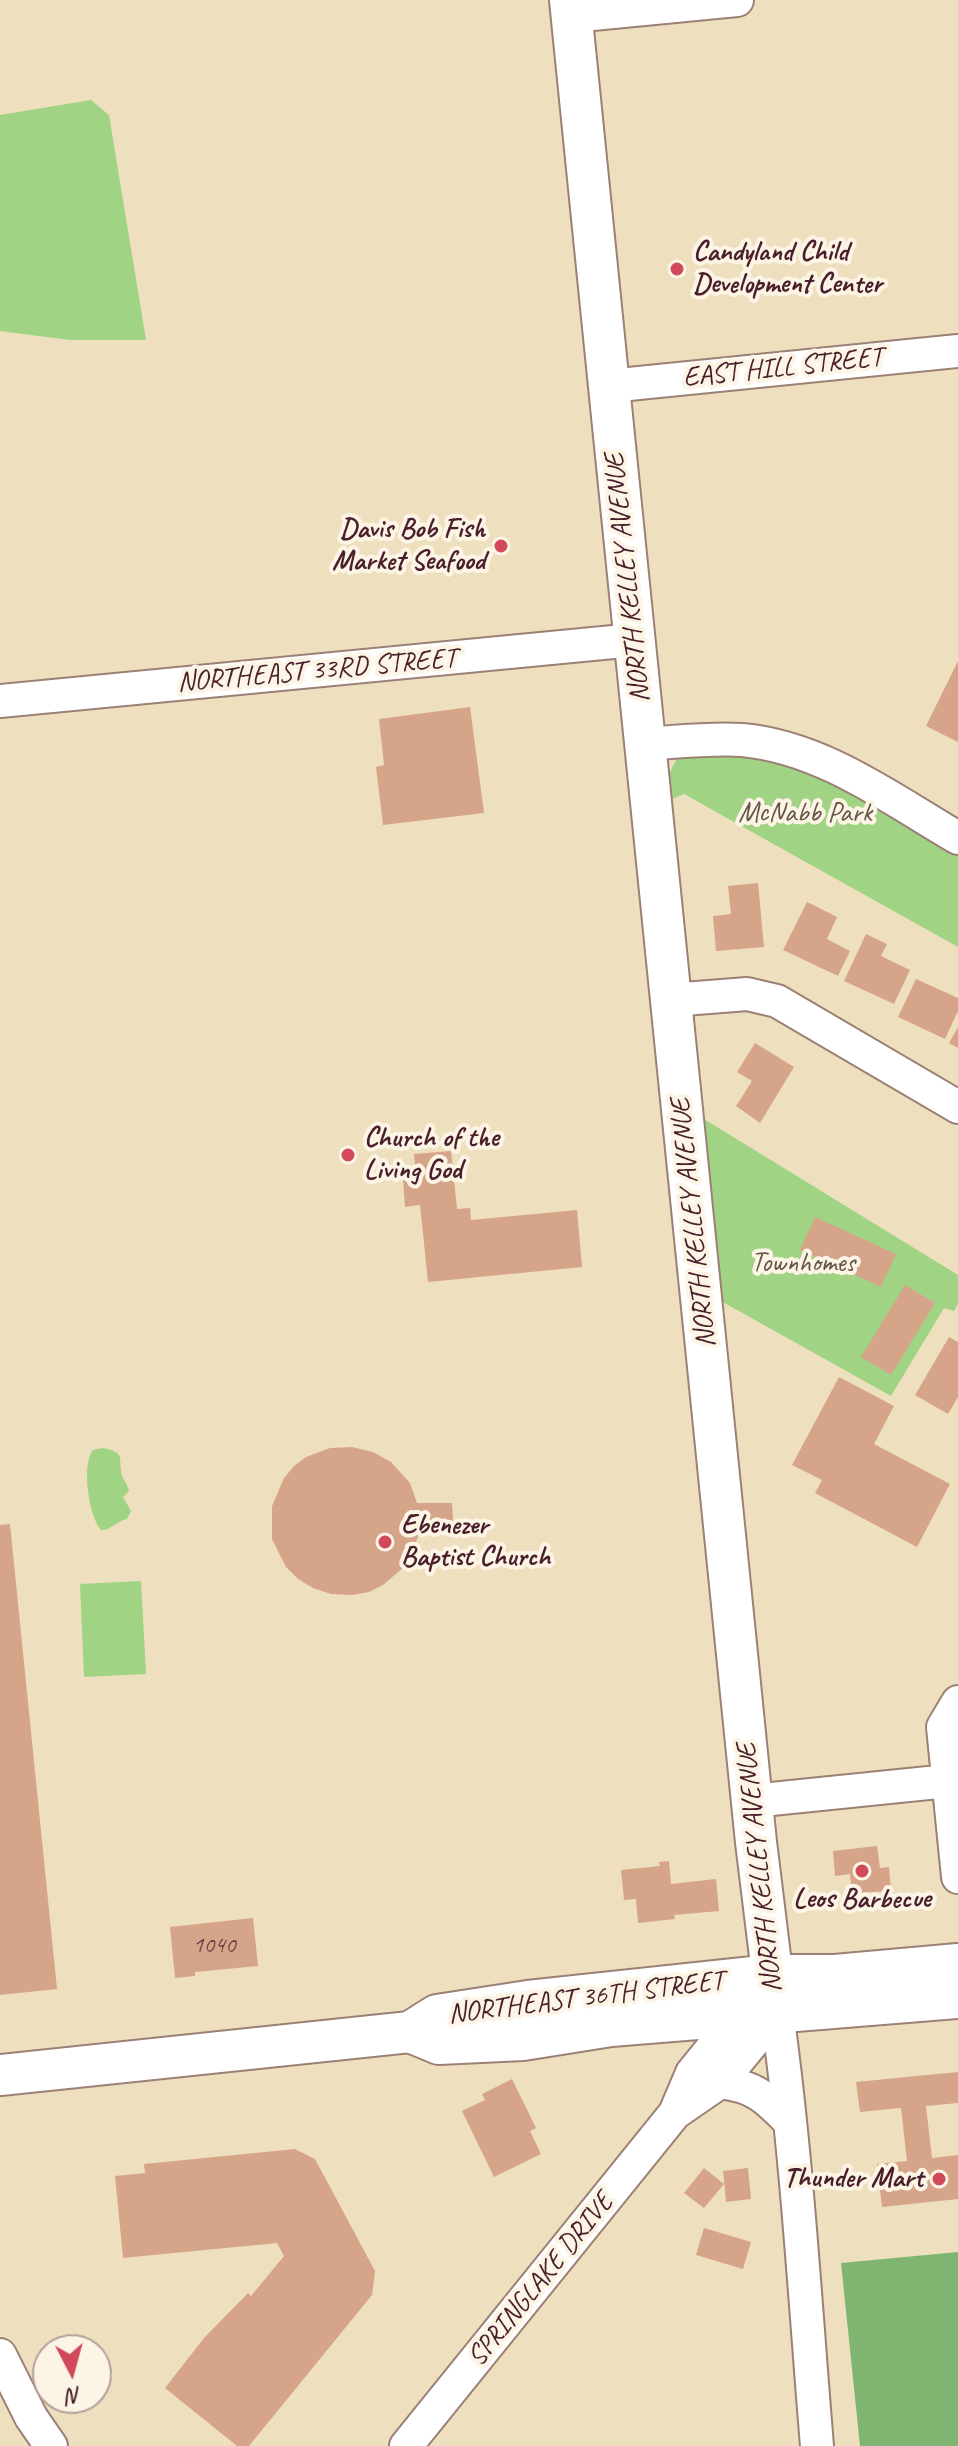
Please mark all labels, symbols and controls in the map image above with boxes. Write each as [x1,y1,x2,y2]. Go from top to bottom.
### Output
place label: Candyland Child Development Center [693,236,882,302]
marker: Candyland Child Development Center [668,260,686,278]
street label: EAST HILL STREET [682,341,884,395]
street label: NORTH KELLEY AVENUE [598,452,658,704]
place label: Davis Bob Fish Market Seafood [332,513,485,579]
marker: Davis Bob Fish Market Seafood [492,537,510,555]
street label: NORTHEAST 33RD STREET [176,642,458,700]
park label: McNabb Park [738,797,872,831]
street label: NORTH KELLEY AVENUE [664,1097,724,1349]
place label: Church of the Living God [364,1122,499,1188]
marker: Church of the Living God [339,1146,357,1164]
park label: Townhomes [751,1247,855,1281]
place label: Ebenezer Baptist Church [401,1509,550,1575]
marker: Ebenezer Baptist Church [376,1533,394,1551]
street label: NORTH KELLEY AVENUE [730,1742,790,1994]
marker: Leos Barbecue [853,1862,871,1880]
place label: Leos Barbecue [793,1883,931,1917]
house number: 1040 [192,1932,236,1960]
street label: NORTHEAST 36TH STREET [446,1964,726,2032]
place label: Thunder Mart [783,2162,923,2196]
marker: Thunder Mart [930,2170,948,2188]
street label: SPRINGLAKE DRIVE [461,2187,621,2373]
north arrow [32,2334,112,2414]
text: N [66,2381,83,2411]

